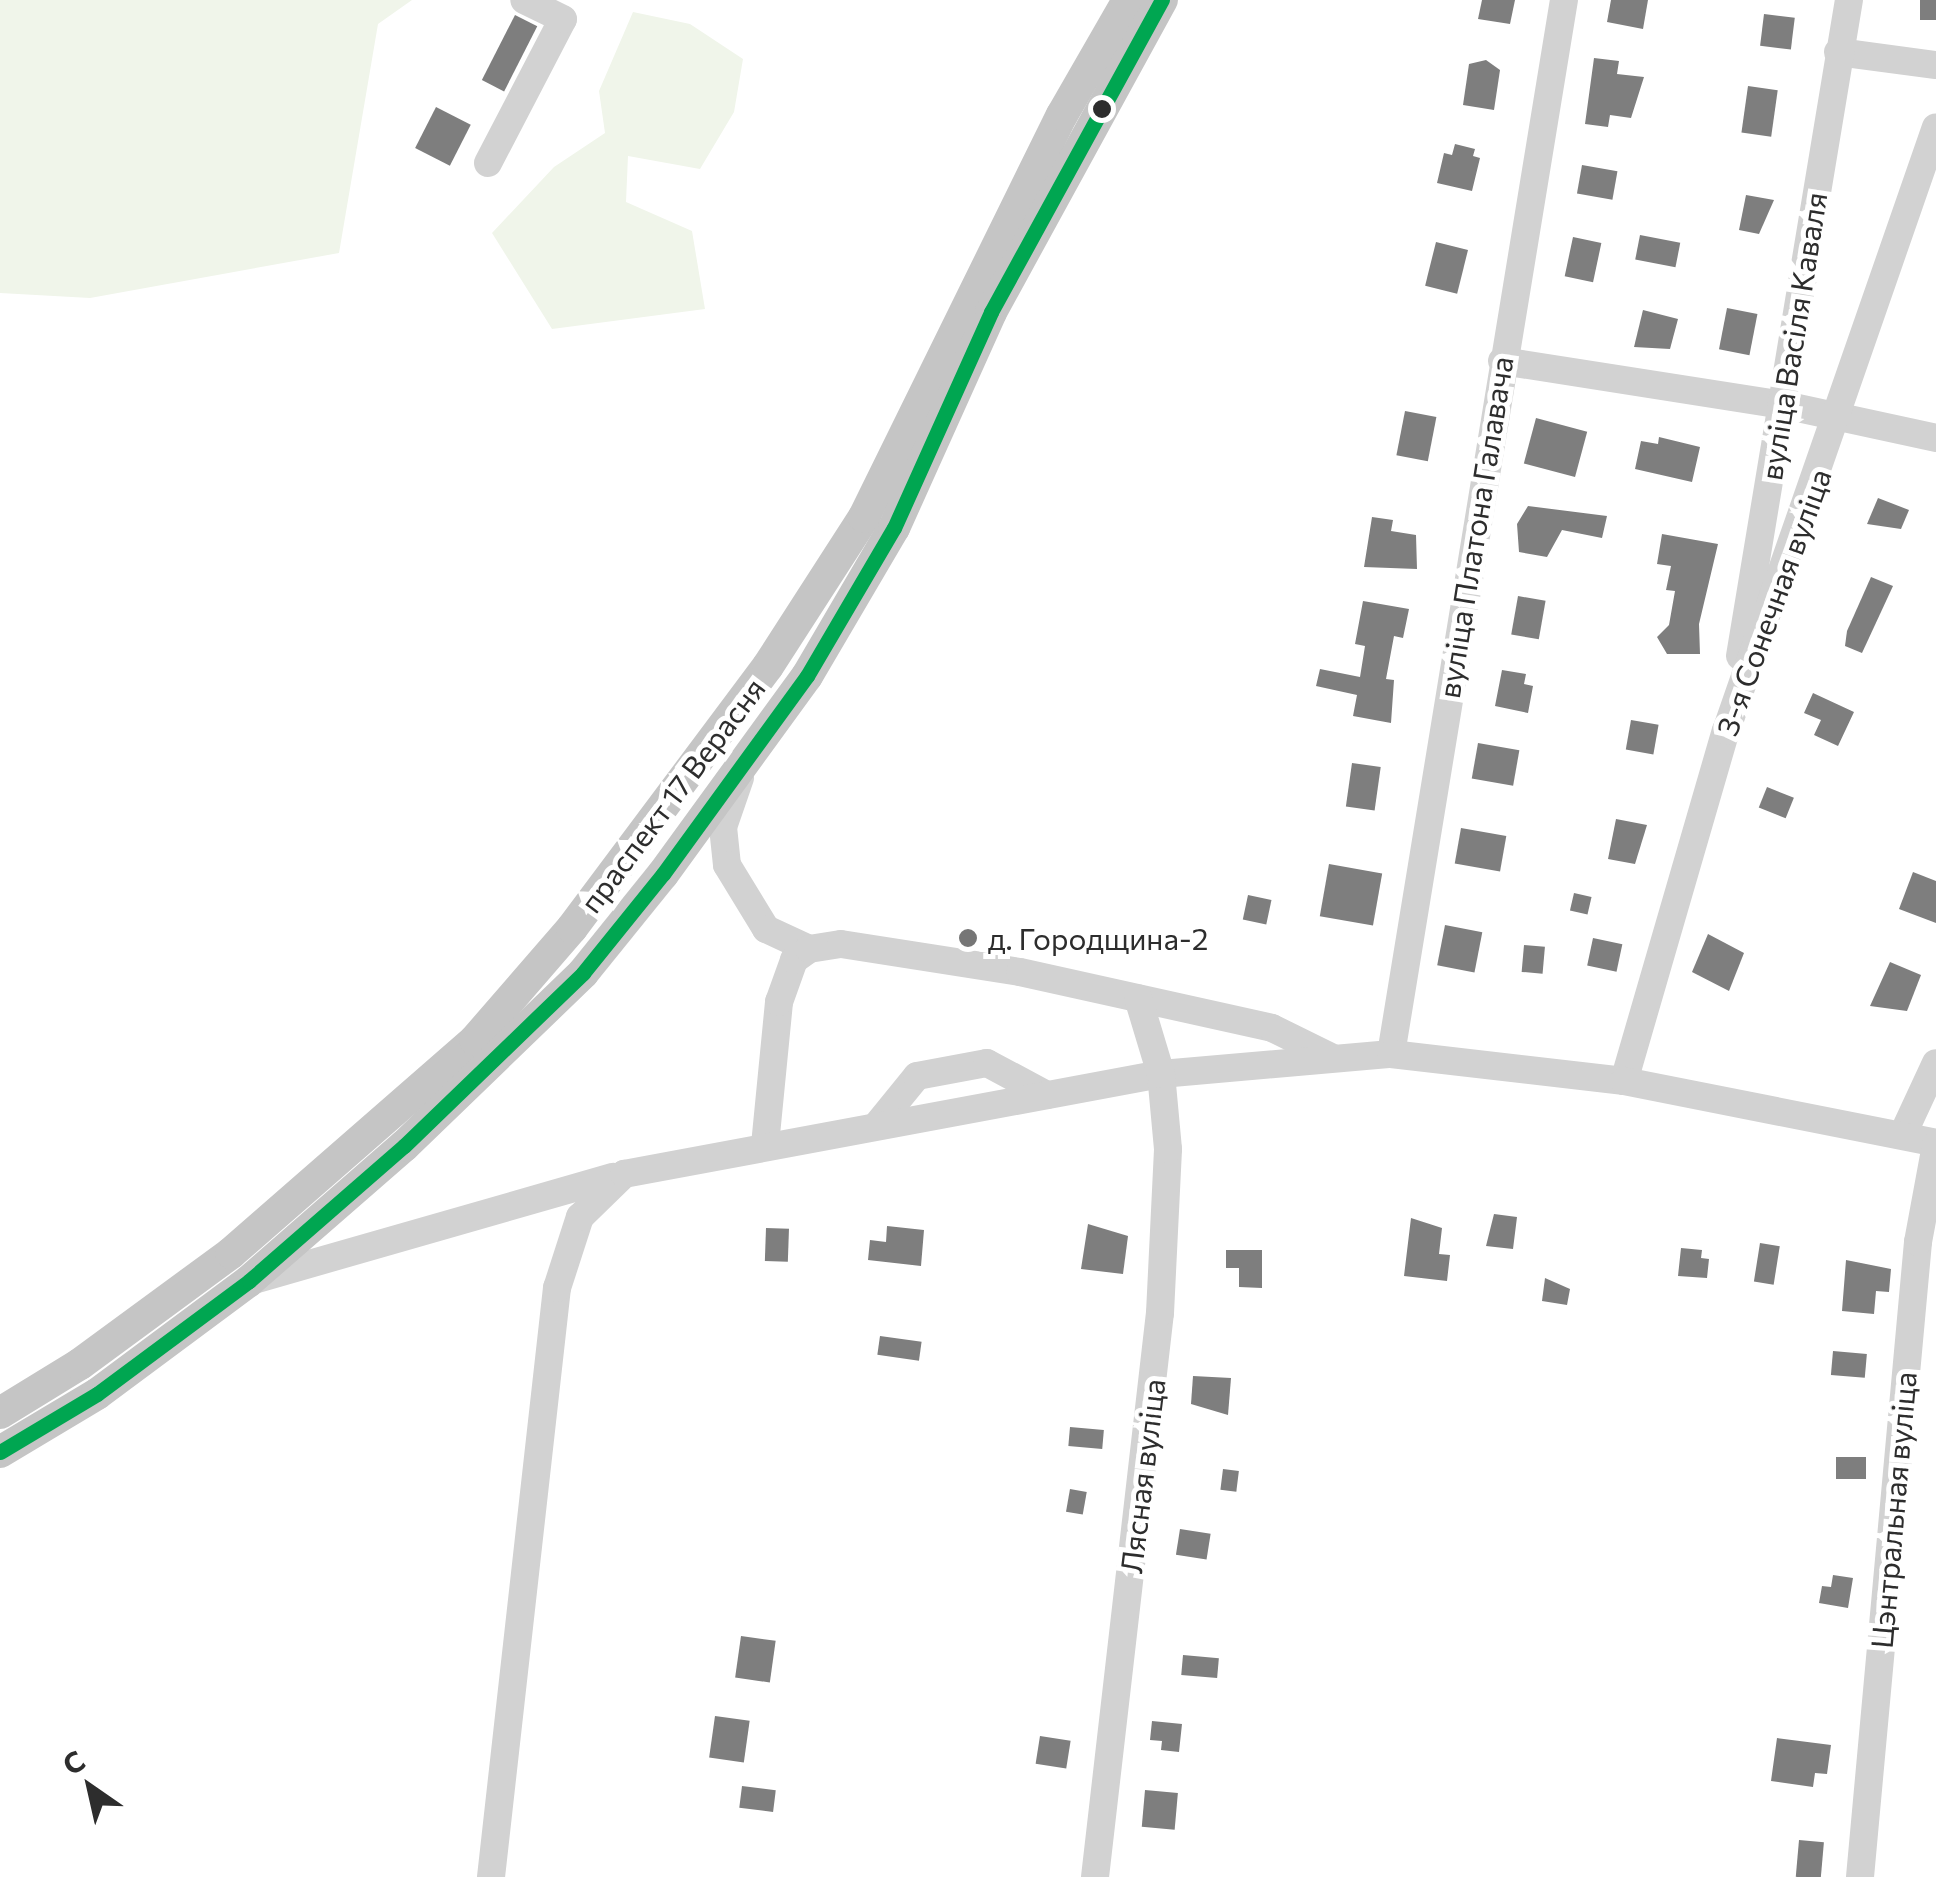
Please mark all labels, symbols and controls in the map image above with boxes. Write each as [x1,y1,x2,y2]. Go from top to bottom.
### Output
unlabelled marker [1092,99,1112,119]
street label: вуліца Васіля Каваля [1752,190,1834,482]
street label: вуліца Платона Галавача [1430,354,1520,700]
street label: 3-я Сонечная вуліца [1708,464,1838,740]
street label: праспект 17 Верасня [572,671,772,919]
place label: д. Городщина-2 [988,920,1208,956]
marker: д. Городщина-2 [957,927,979,949]
street label: Цэнтральная вуліца [1863,1370,1923,1650]
street label: Лясная вуліца [1112,1377,1172,1575]
north arrow [40,1737,140,1837]
text: С [56,1743,91,1782]

